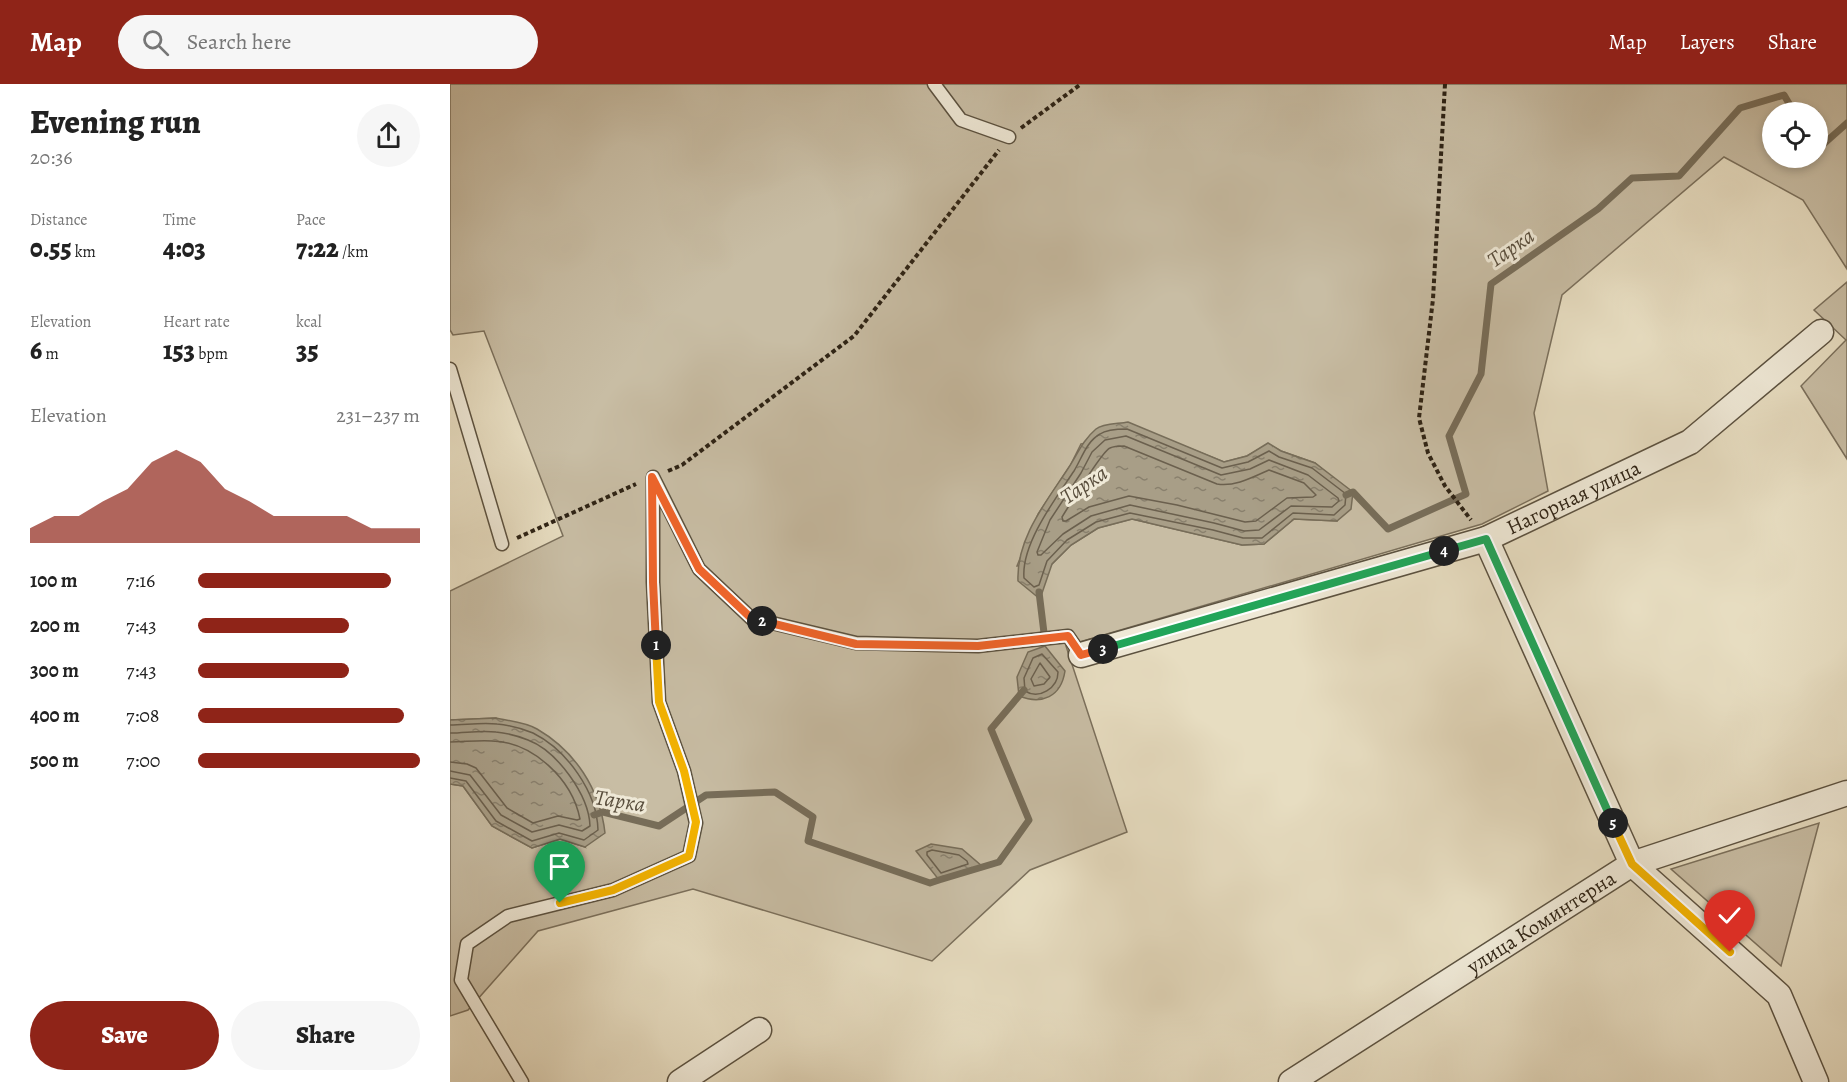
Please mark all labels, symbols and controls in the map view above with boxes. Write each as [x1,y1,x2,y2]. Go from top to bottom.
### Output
search box [118,15,538,69]
text: Map [30,23,82,61]
icon: search [139,26,172,59]
text: Search here [187,27,291,57]
text: Map [1608,28,1647,56]
text: Layers [1680,28,1735,56]
text: Share [1768,28,1817,56]
text: Evening run [30,99,201,144]
map controls [1762,102,1828,168]
button: locate [1762,102,1828,168]
button: share [357,104,420,167]
text: 20:36 [30,144,72,171]
text: Distance [30,209,87,231]
text: Time [163,209,196,231]
text: Pace [296,209,326,231]
water label: Тарка [1481,221,1541,275]
text: 0.55 [30,231,71,266]
text: 4:03 [163,231,206,266]
text: 7:22 [296,231,339,266]
text: km [71,241,96,263]
text: /km [339,241,368,263]
text: Elevation [30,311,91,333]
text: Heart rate [163,311,230,333]
text: kcal [296,311,322,333]
text: 6 [30,333,42,368]
text: 153 [163,333,195,368]
text: 35 [296,333,318,368]
text: m [42,343,59,365]
text: bpm [195,343,228,365]
text: Elevation [30,402,107,429]
text: 231–237 m [336,402,420,429]
street label: Нагорная улица [1502,453,1645,541]
water label: Тарка [1054,458,1114,512]
pin: 4 [1429,536,1459,566]
text: 4 [1440,540,1448,562]
text: 100 m [30,567,78,594]
text: 7:16 [126,567,155,594]
pin: 2 [747,606,777,636]
text: 2 [758,610,766,632]
text: 200 m [30,612,80,639]
text: 7:43 [126,612,157,639]
pin: 1 [641,630,671,660]
text: 1 [653,634,659,656]
pin: 3 [1088,634,1118,664]
text: 3 [1100,638,1106,660]
text: 300 m [30,657,79,684]
text: 7:43 [126,657,157,684]
text: 400 m [30,702,80,729]
text: 7:08 [126,702,160,729]
text: 500 m [30,747,79,774]
text: 7:00 [126,747,160,774]
water label: Тарка [592,782,648,820]
pin: 5 [1598,808,1628,838]
text: 5 [1610,812,1616,834]
pin [534,841,585,903]
icon: arrive [543,850,576,883]
street label: улица Коминтерна [1461,864,1621,981]
pin [1704,890,1755,952]
icon: check [1713,899,1746,932]
button: Save [30,1001,219,1070]
button: Share [231,1001,420,1070]

